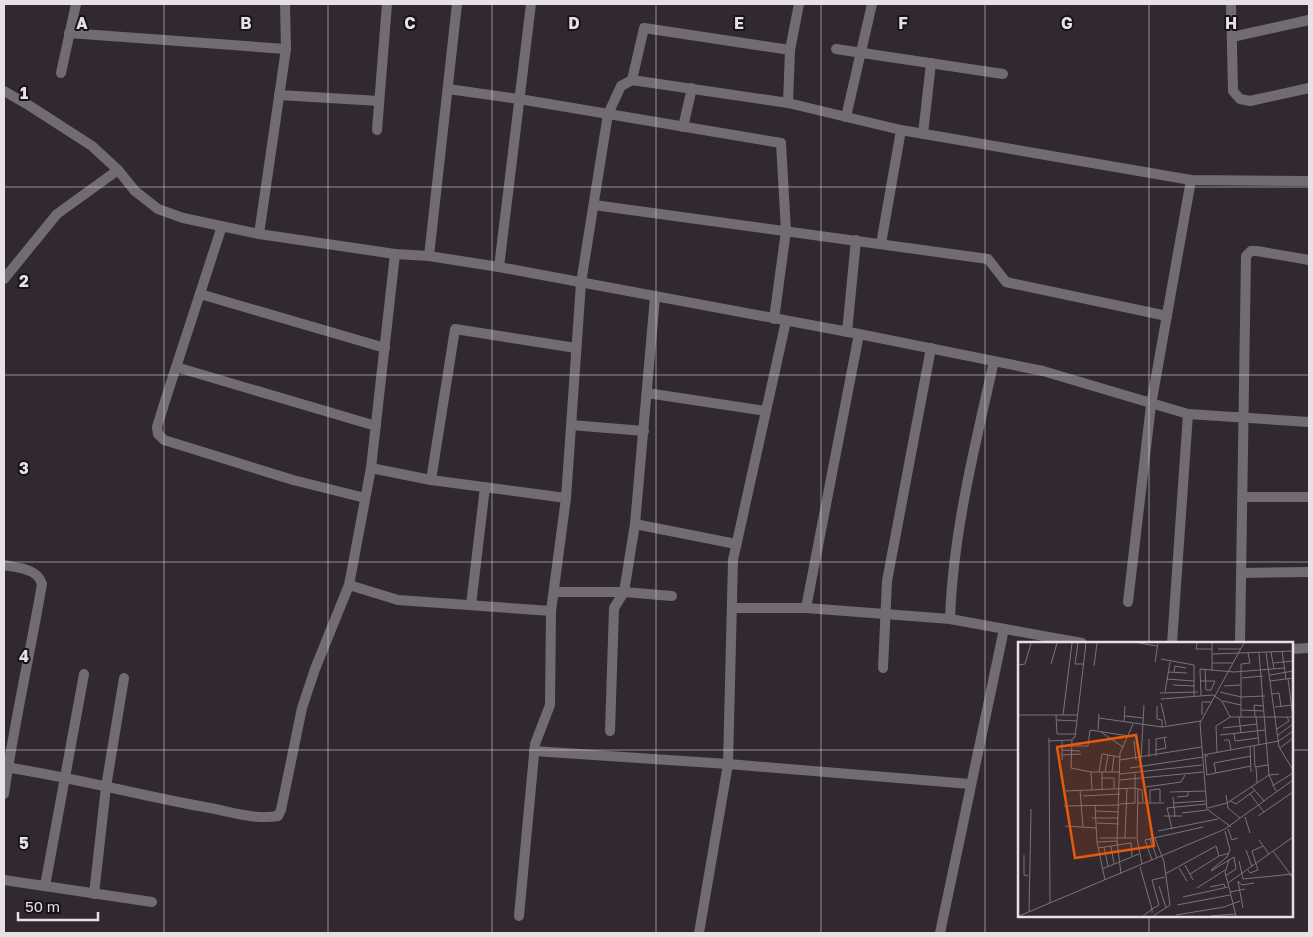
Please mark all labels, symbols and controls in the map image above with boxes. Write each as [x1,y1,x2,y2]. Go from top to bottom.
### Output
text: A [76,13,88,33]
text: B [240,13,252,33]
text: C [404,13,416,33]
text: D [568,13,580,33]
text: E [734,13,744,33]
text: F [898,13,908,33]
text: G [1061,13,1073,33]
text: H [1225,13,1237,33]
text: 1 [20,83,28,103]
text: 2 [19,271,29,291]
text: 3 [19,458,29,478]
inset map [1018,642,1293,917]
text: 4 [19,646,29,666]
text: 5 [19,833,29,853]
scale bar [18,890,98,922]
text: 50 m [25,897,60,915]

